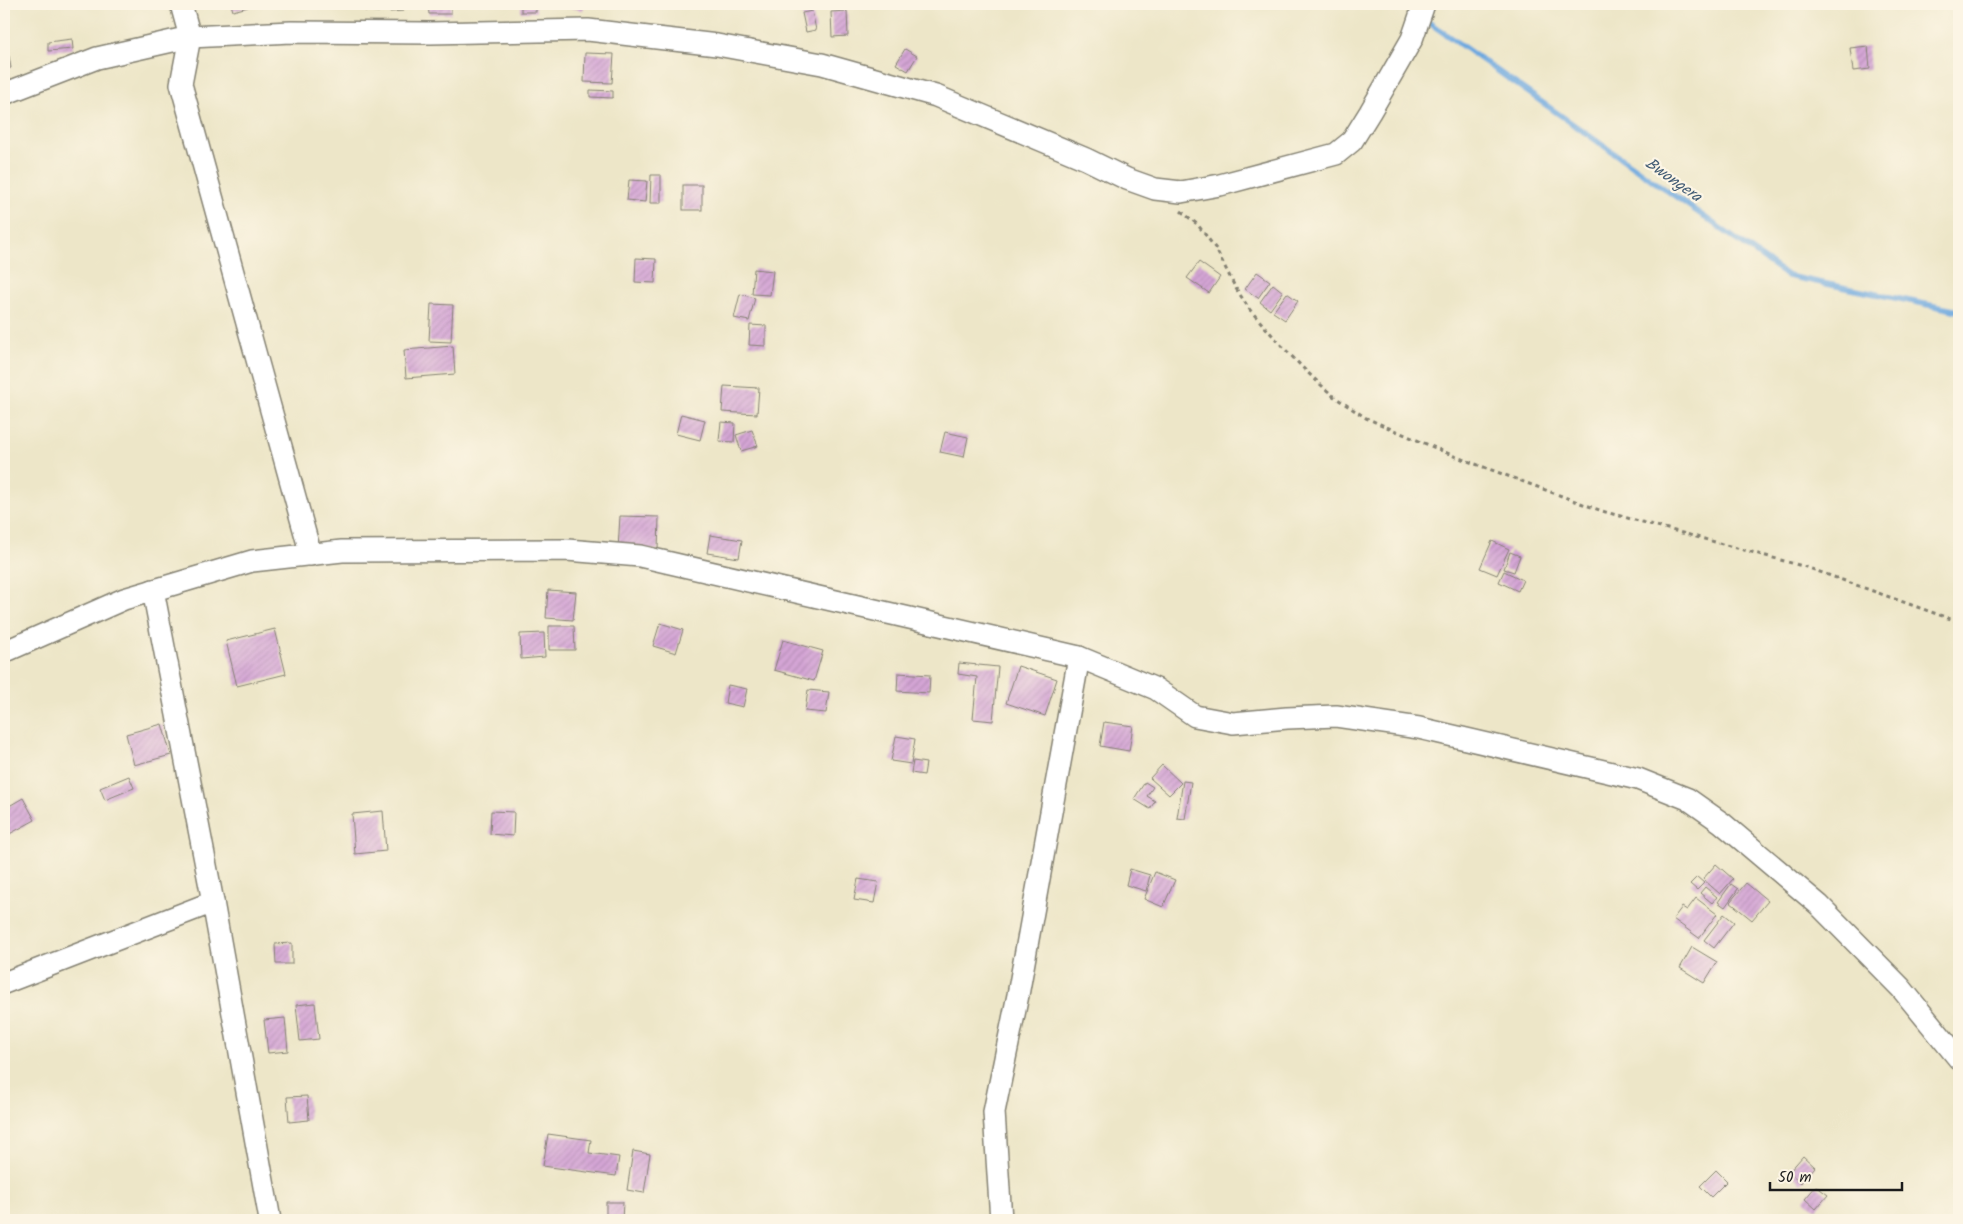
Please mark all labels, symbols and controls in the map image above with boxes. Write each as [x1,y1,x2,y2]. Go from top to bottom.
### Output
water label: Bwongera [1640,152,1708,210]
scale bar [1770,1159,1903,1191]
text: 50 m [1778,1166,1812,1190]

